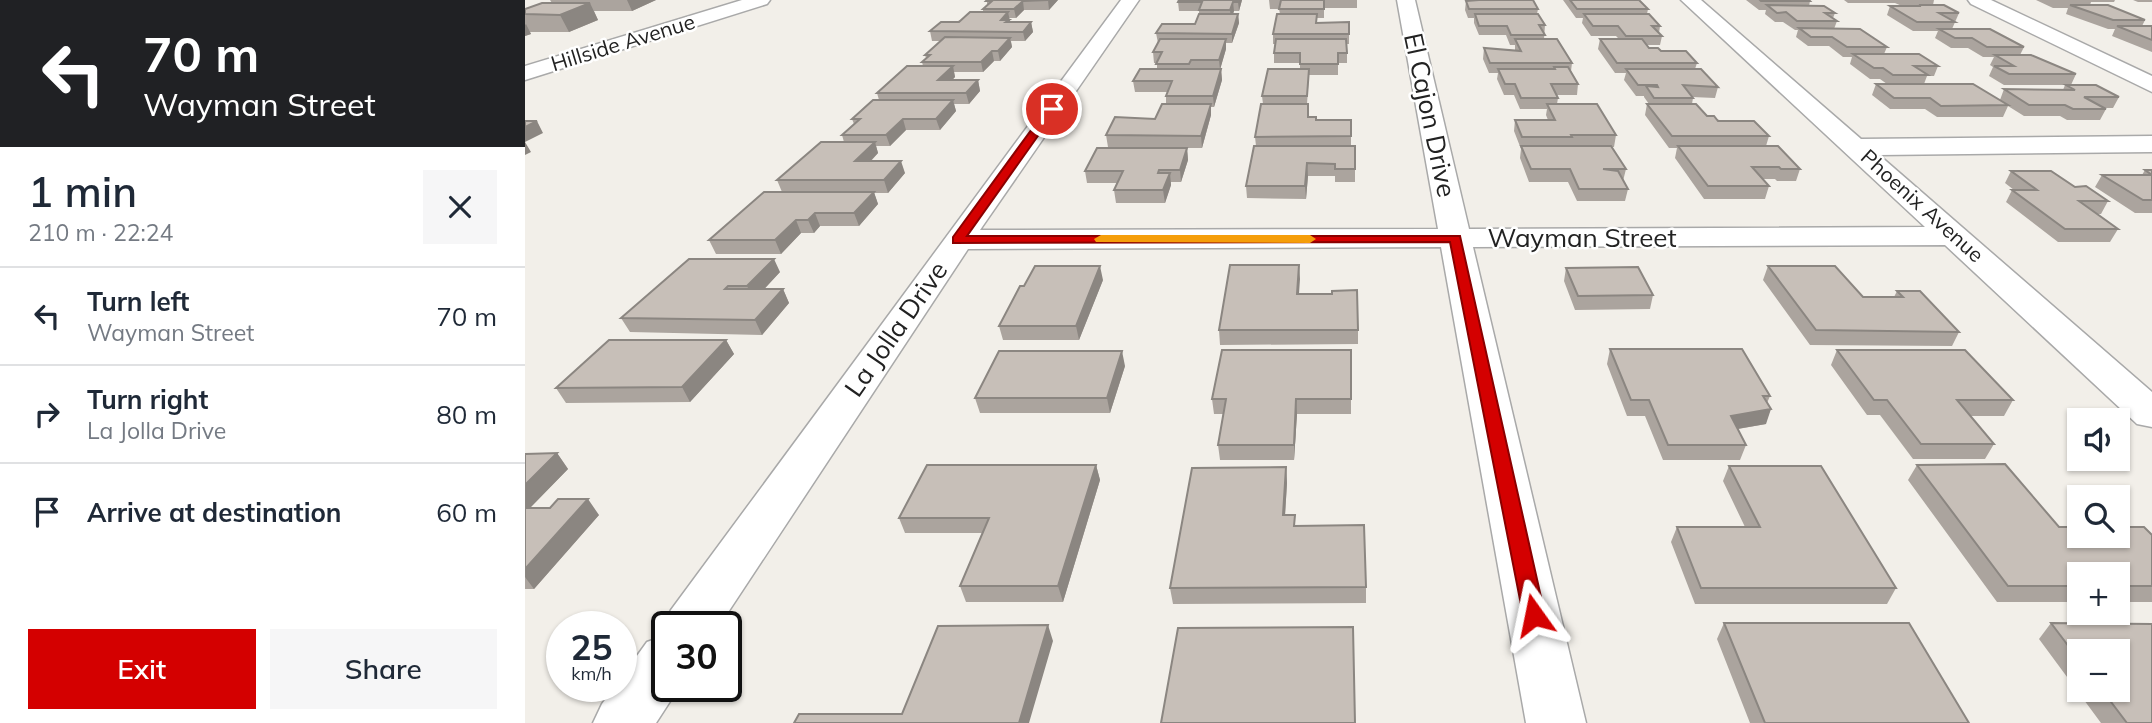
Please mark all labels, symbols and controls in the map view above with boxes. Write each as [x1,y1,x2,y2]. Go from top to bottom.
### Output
street label: Hillside Avenue [548,8,698,76]
text: 70 m [143,23,259,84]
icon: left [28,28,119,119]
street label: El Cajon Drive [1397,30,1464,200]
pin [1022,79,1082,139]
text: Wayman Street [143,84,376,124]
icon: arrive [1033,90,1071,128]
street label: Phoenix Avenue [1856,143,1990,267]
text: 1 min [28,165,137,218]
button: close [423,170,497,244]
text: 210 m · 22:24 [28,218,173,247]
street label: Wayman Street [1487,221,1677,254]
street label: La Jolla Drive [837,255,954,403]
text: Turn left [87,285,189,318]
icon: left [28,297,66,335]
text: 70 m [436,300,497,333]
text: Wayman Street [87,318,254,347]
text: Turn right [87,383,208,416]
icon: right [28,395,66,433]
text: 80 m [436,398,497,431]
map controls [2067,408,2130,702]
button: sound [2067,408,2130,471]
text: La Jolla Drive [87,416,226,445]
button: search [2067,485,2130,548]
icon: arrive [28,493,66,531]
text: Arrive at destination [87,496,342,529]
text: 60 m [436,496,497,529]
button: + [2067,562,2130,625]
position arrow [1497,578,1571,652]
speed limit sign: 30 [651,611,742,702]
text: 25 [570,625,613,669]
button: Exit [28,629,256,709]
button: Share [270,629,497,709]
button: − [2067,639,2130,702]
text: km/h [571,662,612,685]

